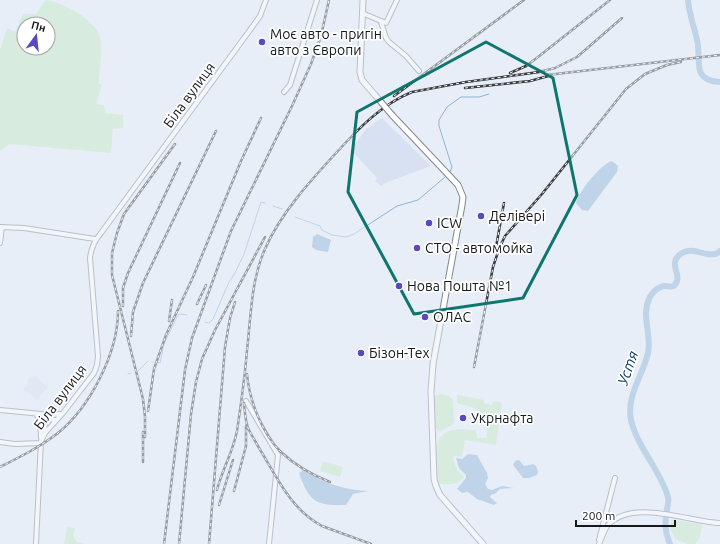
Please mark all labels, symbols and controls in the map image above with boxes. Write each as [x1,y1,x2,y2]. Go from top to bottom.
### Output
north arrow [16,16,56,56]
text: Пн [30,19,47,34]
place label: Моє авто - пригін авто з Європи [270,26,382,58]
marker: Моє авто - пригін авто з Європи [257,37,267,47]
street label: Біла вулиця [160,59,218,131]
place label: Делівері [489,208,545,224]
marker: Делівері [476,211,486,221]
place label: ICW [437,215,462,231]
marker: ICW [424,218,434,228]
place label: СТО - автомойка [425,240,533,256]
marker: СТО - автомойка [412,243,422,253]
place label: Нова Пошта №1 [407,278,512,294]
marker: Нова Пошта №1 [394,281,404,291]
place label: ОЛАС [433,309,471,325]
marker: ОЛАС [420,312,430,322]
place label: Бізон-Тех [369,345,430,361]
marker: Бізон-Тех [356,348,366,358]
water label: Устя [613,348,641,388]
street label: Біла вулиця [30,361,90,433]
place label: Укрнафта [471,410,534,426]
marker: Укрнафта [458,413,468,423]
scale bar [576,502,675,528]
text: 200 m [582,509,615,522]

